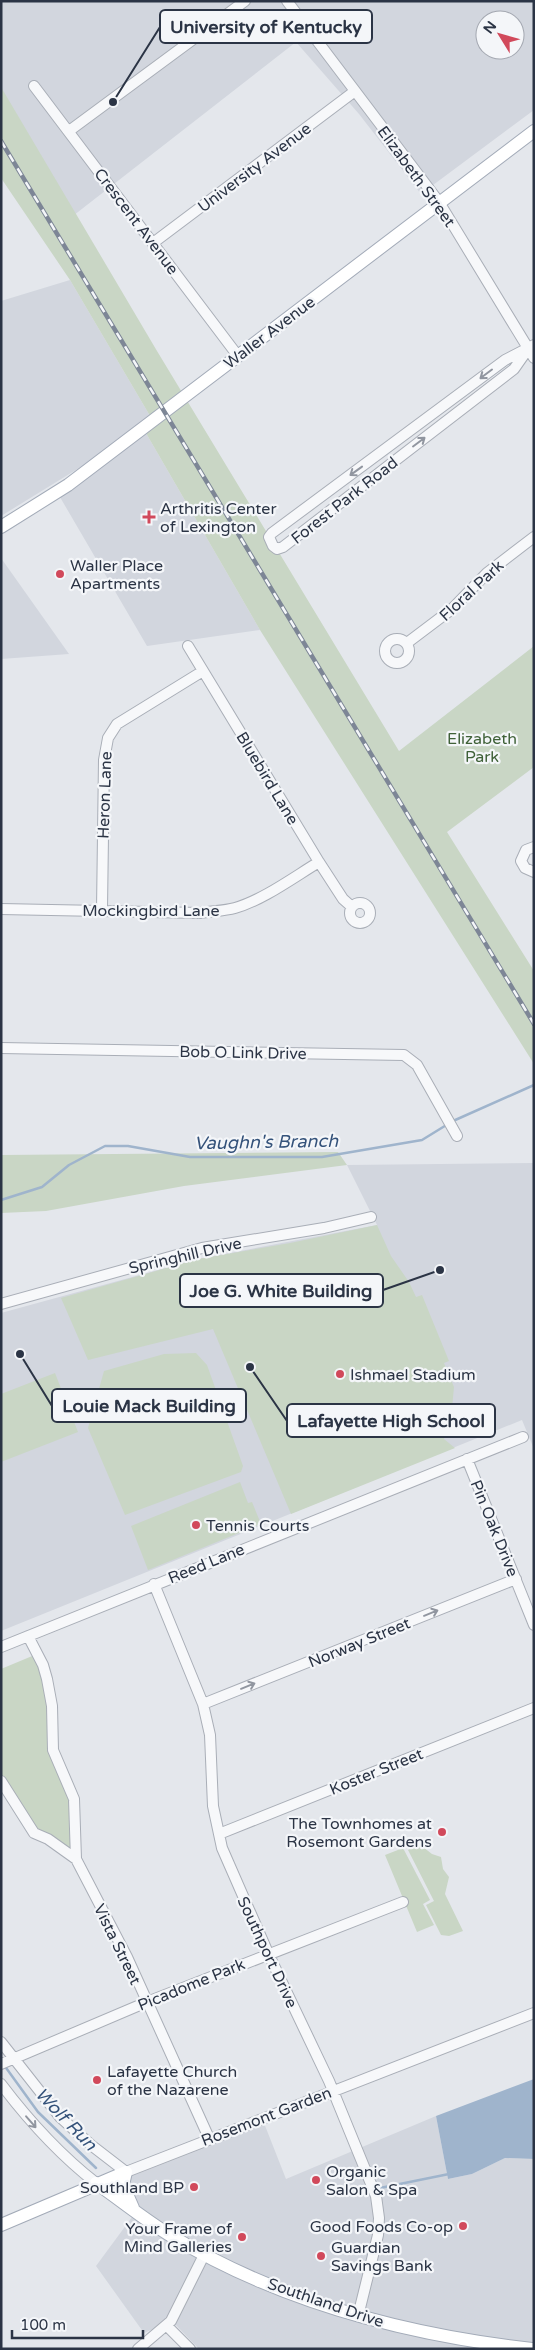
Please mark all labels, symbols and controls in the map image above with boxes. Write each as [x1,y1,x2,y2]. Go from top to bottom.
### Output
callout: University of Kentucky [160,10,372,43]
north arrow [475,10,525,60]
text: University of Kentucky [170,16,362,38]
text: N [480,18,500,37]
street label: University Avenue [194,119,315,217]
street label: Elizabeth Street [373,122,460,231]
street label: Crescent Avenue [90,164,183,279]
street label: Waller Avenue [220,292,319,374]
one-way arrow [479,369,493,379]
one-way arrow [412,437,426,447]
street label: Forest Park Road [287,453,402,549]
one-way arrow [349,466,363,476]
place label: Arthritis Center of Lexington [160,499,277,537]
marker: Arthritis Center of Lexington [142,510,156,524]
place label: Waller Place Apartments [70,556,163,594]
street label: Floral Park [435,556,508,626]
marker: Waller Place Apartments [54,568,66,580]
street label: Bluebird Lane [232,728,303,829]
park label: Elizabeth Park [447,729,517,767]
street label: Heron Lane [93,751,117,839]
street label: Mockingbird Lane [82,901,220,921]
street label: Bob O Link Drive [179,1042,307,1064]
water label: Vaughn's Branch [194,1130,339,1154]
street label: Springhill Drive [127,1233,244,1279]
callout: Joe G. White Building [180,1274,383,1307]
text: Joe G. White Building [189,1280,372,1302]
place label: Ishmael Stadium [350,1365,476,1385]
marker: Ishmael Stadium [334,1368,346,1380]
callout: Louie Mack Building [52,1389,246,1422]
text: Louie Mack Building [62,1395,236,1417]
callout: Lafayette High School [287,1404,495,1437]
text: Lafayette High School [297,1410,485,1432]
street label: Pin Oak Drive [466,1477,523,1580]
place label: Tennis Courts [206,1516,309,1536]
marker: Tennis Courts [190,1519,202,1531]
street label: Reed Lane [165,1540,248,1588]
one-way arrow [423,1608,439,1617]
street label: Norway Street [305,1613,413,1673]
one-way arrow [240,1681,255,1690]
street label: Koster Street [327,1744,426,1800]
place label: The Townhomes at Rosemont Gardens [286,1814,432,1852]
marker: The Townhomes at Rosemont Gardens [436,1826,448,1838]
street label: Southport Drive [232,1893,302,2011]
street label: Vista Street [89,1901,145,1988]
street label: Picadome Park [135,1954,248,2016]
place label: Lafayette Church of the Nazarene [107,2062,237,2100]
marker: Lafayette Church of the Nazarene [91,2074,103,2086]
water label: Wolf Run [31,2083,102,2156]
street label: Rosemont Garden [198,2083,334,2151]
one-way arrow [25,2116,37,2129]
place label: Organic Salon & Spa [326,2162,417,2200]
marker: Organic Salon & Spa [310,2174,322,2186]
place label: Southland BP [80,2178,184,2198]
marker: Southland BP [188,2181,200,2193]
place label: Good Foods Co-op [310,2217,453,2237]
place label: Your Frame of Mind Galleries [124,2219,233,2257]
marker: Good Foods Co-op [457,2220,469,2232]
marker: Your Frame of Mind Galleries [236,2231,248,2243]
place label: Guardian Savings Bank [331,2238,433,2276]
marker: Guardian Savings Bank [315,2250,327,2262]
street label: Southland Drive [265,2274,386,2332]
scale bar [12,2308,144,2340]
text: 100 m [20,2316,66,2334]

